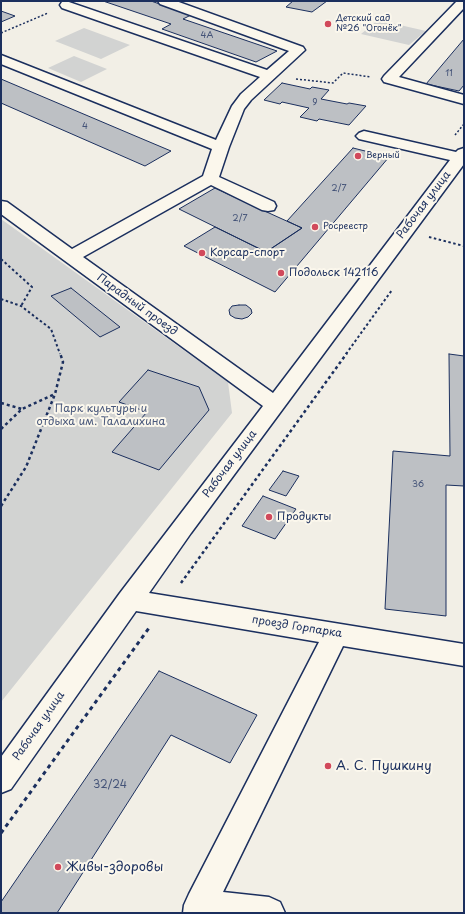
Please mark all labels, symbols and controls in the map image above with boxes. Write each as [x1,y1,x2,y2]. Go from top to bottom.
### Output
place label: Детский сад №26 "Огонёк" [336,14,402,35]
marker: Детский сад №26 "Огонёк" [323,19,333,29]
house number: 4А [201,31,213,41]
house number: 11 [445,69,453,79]
house number: 9 [312,98,318,108]
house number: 4 [82,122,88,132]
marker: Верный [353,151,363,161]
place label: Верный [366,151,400,161]
street label: Рабочая улица [394,169,454,241]
house number: 2/7 [331,184,347,194]
house number: 2/7 [232,214,248,224]
marker: Росреестр [310,222,320,232]
place label: Росреестр [323,222,368,232]
place label: Корсар-спорт [210,246,285,260]
marker: Корсар-спорт [197,248,207,258]
place label: Подольск 142116 [289,266,378,280]
marker: Подольск 142116 [276,268,286,278]
street label: Парадный проезд [94,271,180,339]
park label: Парк культуры и отдыха им. Талалихина [37,402,165,428]
street label: Рабочая улица [200,428,260,500]
house number: 36 [412,480,424,490]
place label: Продукты [277,510,331,524]
marker: Продукты [264,512,274,522]
street label: проезд Горпарка [251,613,343,641]
street label: Рабочая улица [10,689,68,763]
place label: А. С. Пушкину [336,758,432,774]
marker: А. С. Пушкину [323,761,333,771]
house number: 32/24 [93,778,127,792]
place label: Живы-здоровы [66,859,163,875]
marker: Живы-здоровы [53,862,63,872]

